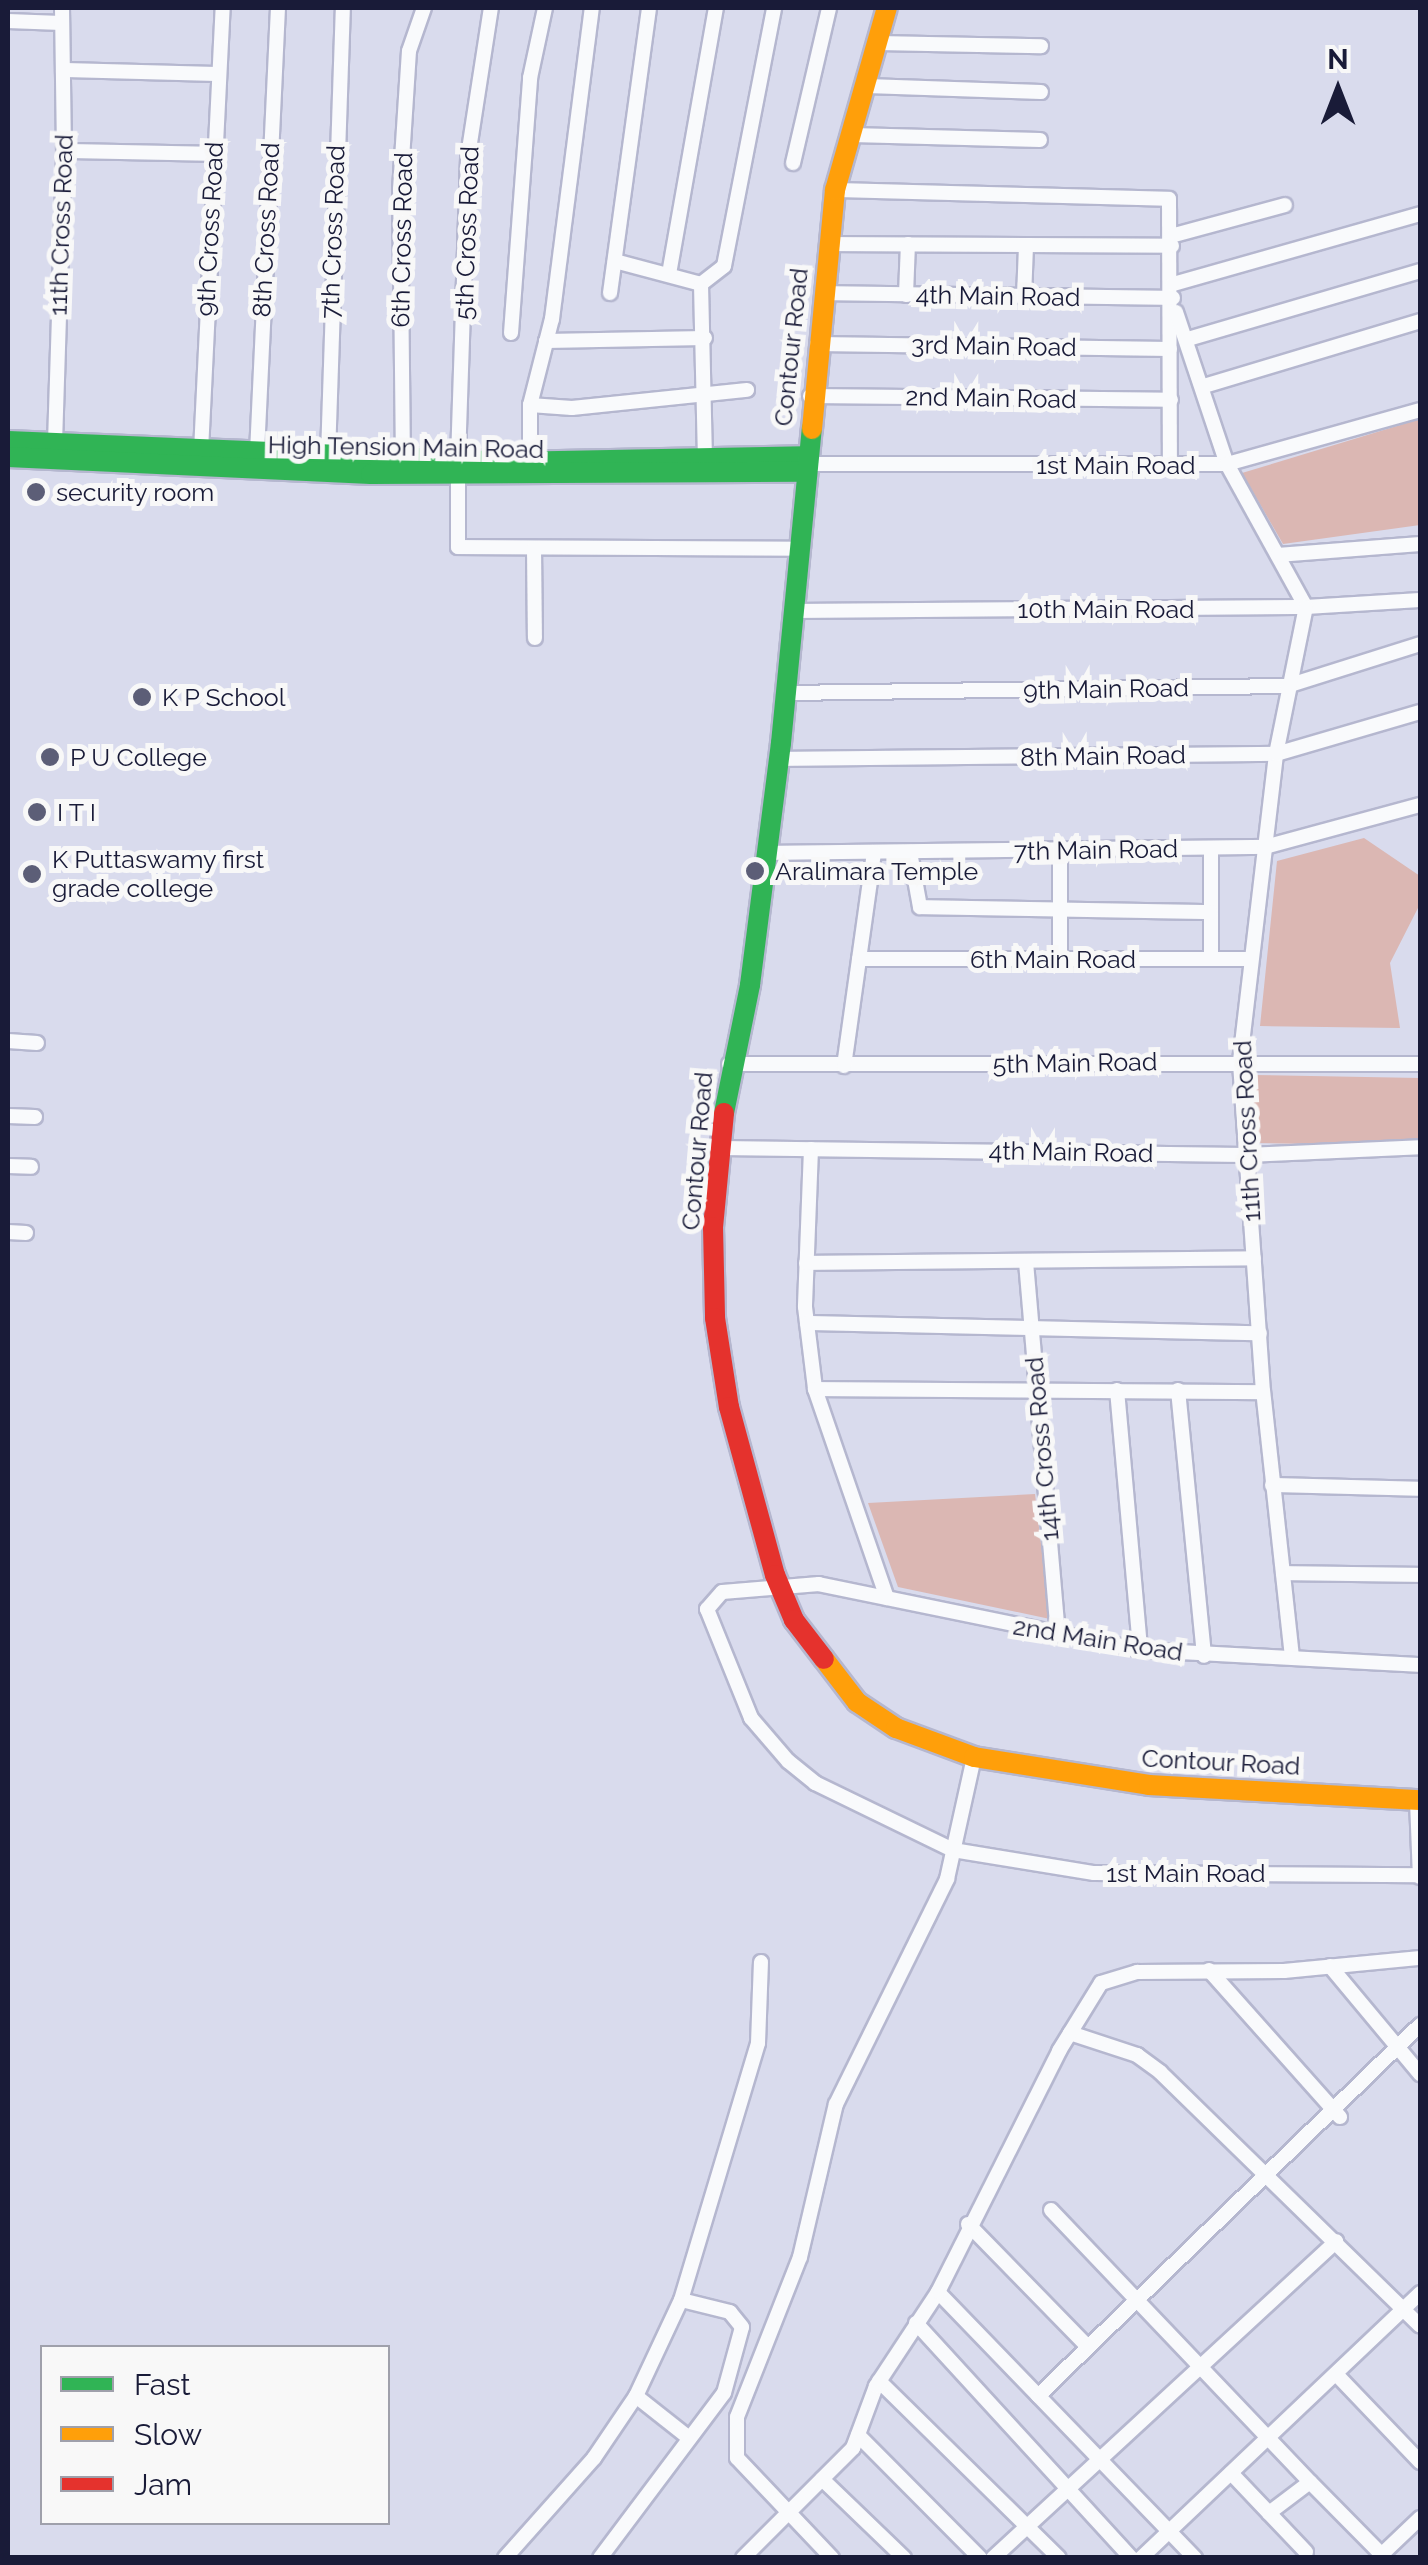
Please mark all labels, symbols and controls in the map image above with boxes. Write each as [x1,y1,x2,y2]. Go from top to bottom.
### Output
north arrow [1288,40,1388,140]
text: N [1327,43,1349,76]
street label: 11th Cross Road [43,134,79,316]
street label: 9th Cross Road [190,141,230,317]
street label: 8th Cross Road [246,142,286,318]
street label: 7th Cross Road [315,145,351,319]
street label: 5th Cross Road [449,146,485,320]
street label: 6th Cross Road [385,152,419,328]
street label: Contour Road [768,266,814,428]
street label: 4th Main Road [915,280,1081,312]
street label: 3rd Main Road [911,330,1077,362]
street label: 2nd Main Road [905,382,1077,414]
street label: High Tension Main Road [267,430,545,464]
street label: 1st Main Road [1036,450,1196,480]
place label: security room [56,477,215,507]
marker: security room [25,481,47,503]
street label: 10th Main Road [1017,594,1195,624]
street label: 9th Main Road [1023,673,1189,705]
place label: K P School [162,682,286,712]
marker: K P School [131,686,153,708]
street label: 8th Main Road [1020,740,1186,772]
place label: P U College [70,742,208,772]
marker: P U College [39,746,61,768]
place label: I T I [57,797,97,827]
marker: I T I [26,801,48,823]
street label: 7th Main Road [1014,834,1178,866]
place label: K Puttaswamy first grade college [52,845,265,904]
place label: Aralimara Temple [775,856,979,886]
marker: Aralimara Temple [744,860,766,882]
marker: K Puttaswamy first grade college [21,863,43,885]
street label: 6th Main Road [970,944,1136,974]
street label: 11th Cross Road [1227,1040,1267,1222]
street label: 5th Main Road [992,1047,1158,1079]
street label: Contour Road [675,1070,719,1232]
street label: 4th Main Road [988,1136,1154,1168]
street label: 14th Cross Road [1019,1356,1065,1542]
street label: 2nd Main Road [1011,1611,1185,1667]
street label: Contour Road [1141,1743,1301,1781]
street label: 1st Main Road [1106,1858,1266,1888]
legend [40,2345,390,2525]
text: Fast [134,2367,191,2402]
text: Slow [134,2417,202,2452]
text: Jam [134,2467,192,2502]

